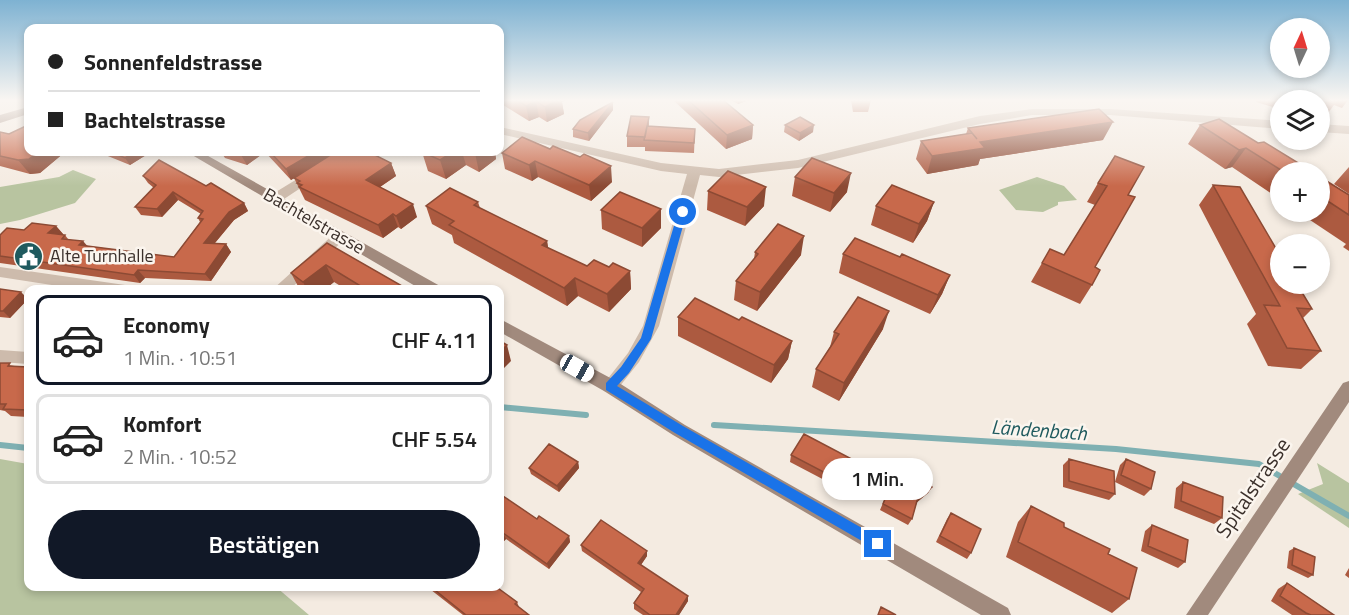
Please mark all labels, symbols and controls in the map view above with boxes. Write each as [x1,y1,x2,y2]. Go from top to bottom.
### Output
north arrow [1270,18,1330,78]
map controls [1270,18,1330,294]
text: Sonnenfeldstrasse [84,45,262,79]
button: layers [1270,90,1330,150]
text: Bachtelstrasse [84,103,226,137]
button: + [1270,162,1330,222]
street label: Bachtelstrasse [259,181,370,260]
route start [669,198,696,225]
button: − [1270,234,1330,294]
public building icon: Alte Turnhalle [13,240,45,272]
place label: Alte Turnhalle [50,242,154,269]
text: Economy [123,308,210,342]
icon: car [51,313,105,367]
text: CHF 4.11 [391,323,477,357]
text: 1 Min. · 10:51 [123,342,237,373]
car [557,351,597,385]
text: Komfort [123,407,202,441]
water label: Ländenbach [990,411,1089,448]
icon: car [51,412,105,466]
text: CHF 5.54 [391,422,477,456]
street label: Spitalstrasse [1207,431,1298,544]
text: 2 Min. · 10:52 [123,441,237,472]
callout: 1 Min. [822,457,934,499]
text: 1 Min. [851,463,904,494]
button: Bestätigen [48,510,480,579]
route end [864,530,891,557]

